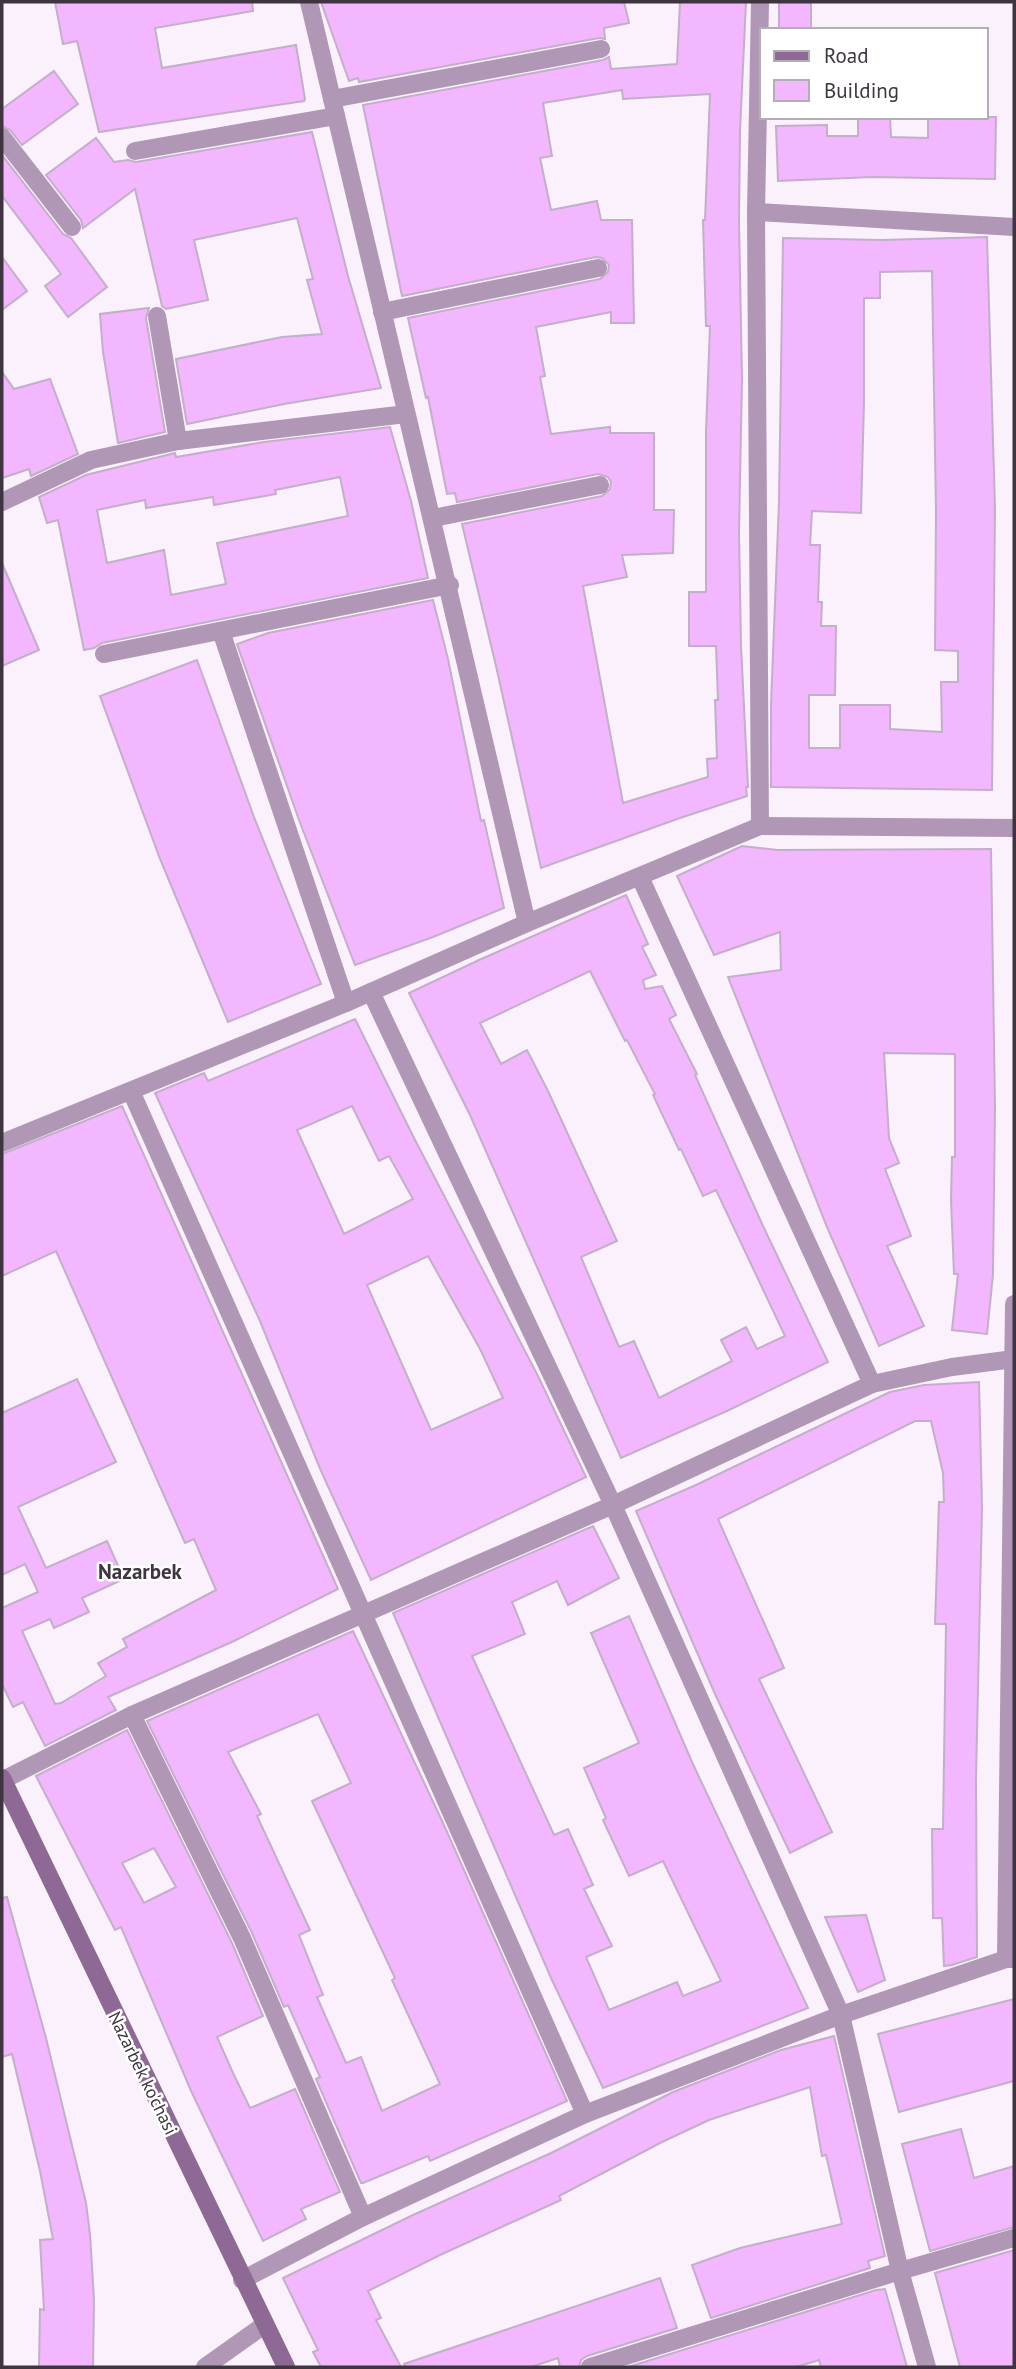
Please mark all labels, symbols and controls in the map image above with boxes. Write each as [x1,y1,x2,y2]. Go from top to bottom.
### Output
legend [760,28,988,119]
text: Road [824,42,868,69]
text: Building [824,77,899,104]
district label: Nazarbek [98,1558,183,1585]
street label: Nazarbek ko'chasi [103,2008,183,2138]

